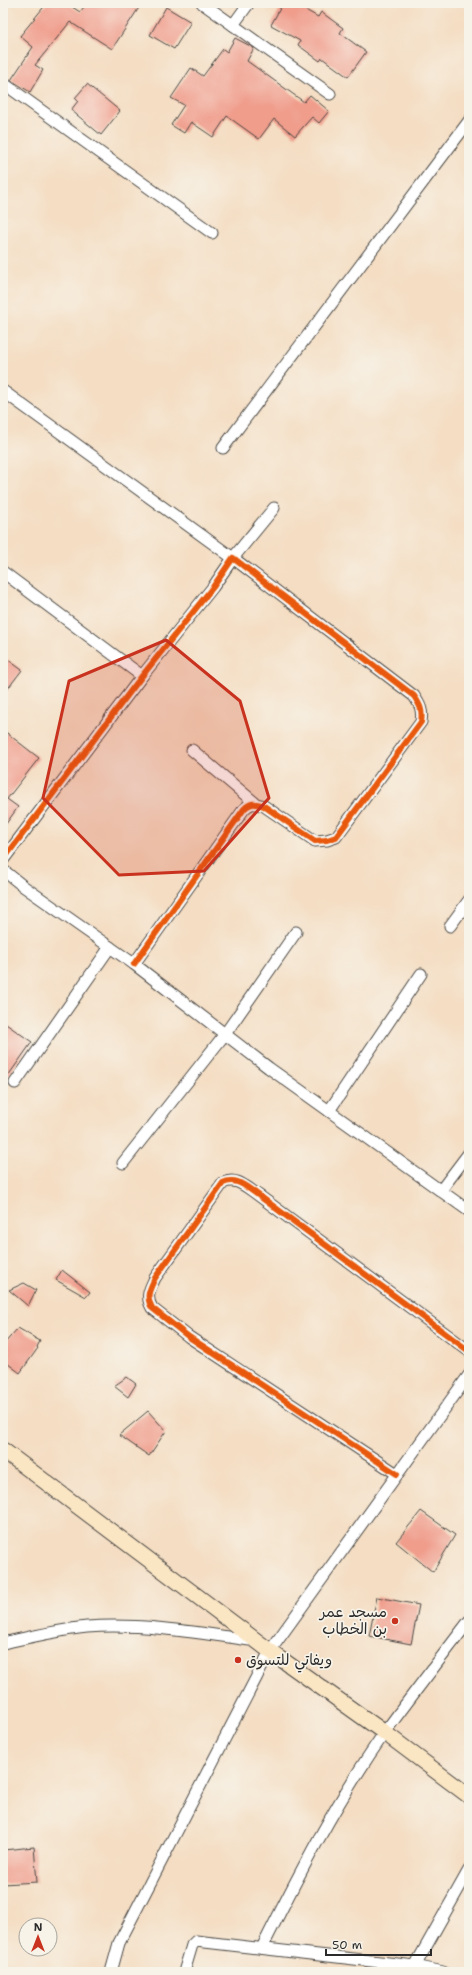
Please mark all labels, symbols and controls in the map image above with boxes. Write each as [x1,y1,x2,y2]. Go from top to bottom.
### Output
place label: مسجد عمر بن الخطاب [318,1602,387,1639]
marker: مسجد عمر بن الخطاب [390,1616,400,1626]
place label: ويفاتي للتسوق [246,1650,332,1673]
marker: ويفاتي للتسوق [233,1655,243,1665]
north arrow [18,1917,58,1957]
text: N [34,1920,43,1935]
scale bar [326,1931,431,1957]
text: 50 m [332,1937,362,1953]

